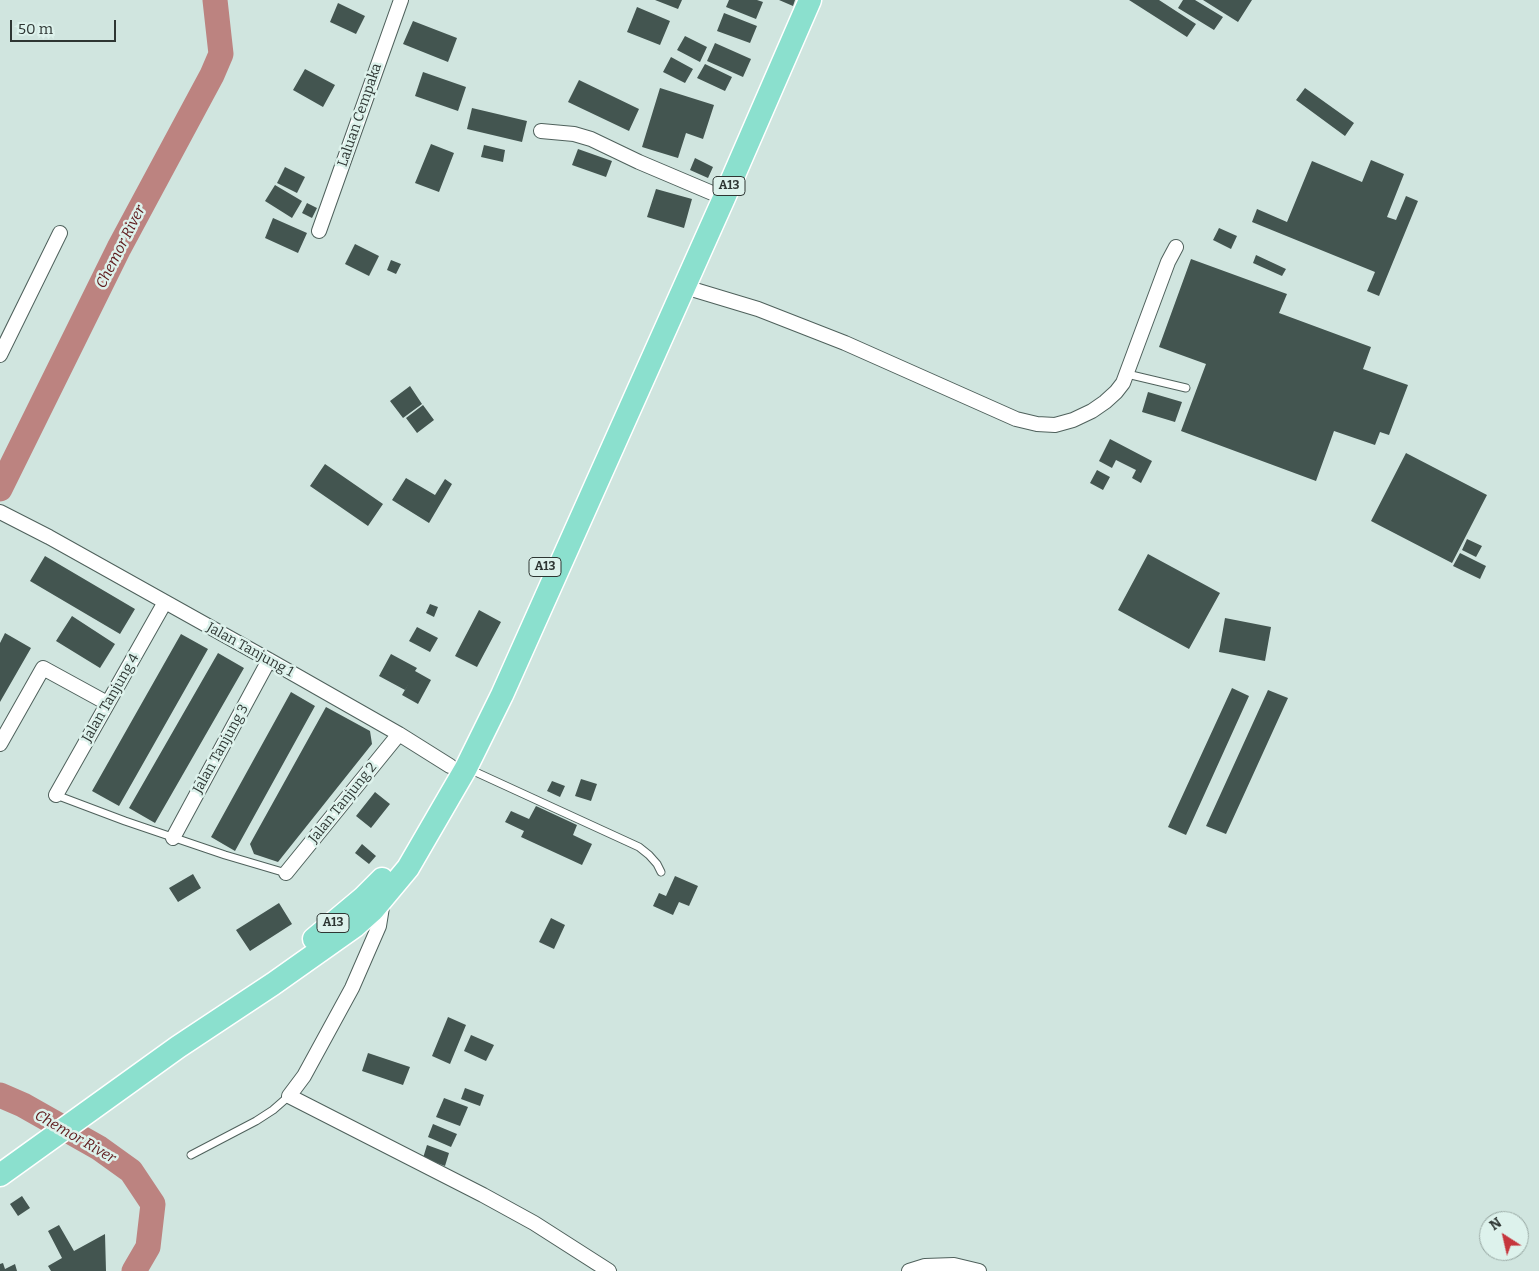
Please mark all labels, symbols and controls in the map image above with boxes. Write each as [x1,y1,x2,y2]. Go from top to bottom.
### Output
scale bar [12,10,119,42]
text: 50 m [18,20,53,38]
street label: Laluan Cempaka [334,61,386,169]
road number: A13 [713,177,745,196]
water label: Chemor River [92,203,150,291]
road number: A13 [529,558,561,576]
street label: Jalan Tanjung 1 [204,619,296,681]
street label: Jalan Tanjung 4 [79,651,143,745]
street label: Jalan Tanjung 3 [190,702,252,796]
street label: Jalan Tanjung 2 [305,759,381,847]
road number: A13 [317,914,349,932]
water label: Chemor River [31,1107,119,1167]
north arrow [1479,1211,1529,1261]
text: N [1486,1214,1505,1234]

